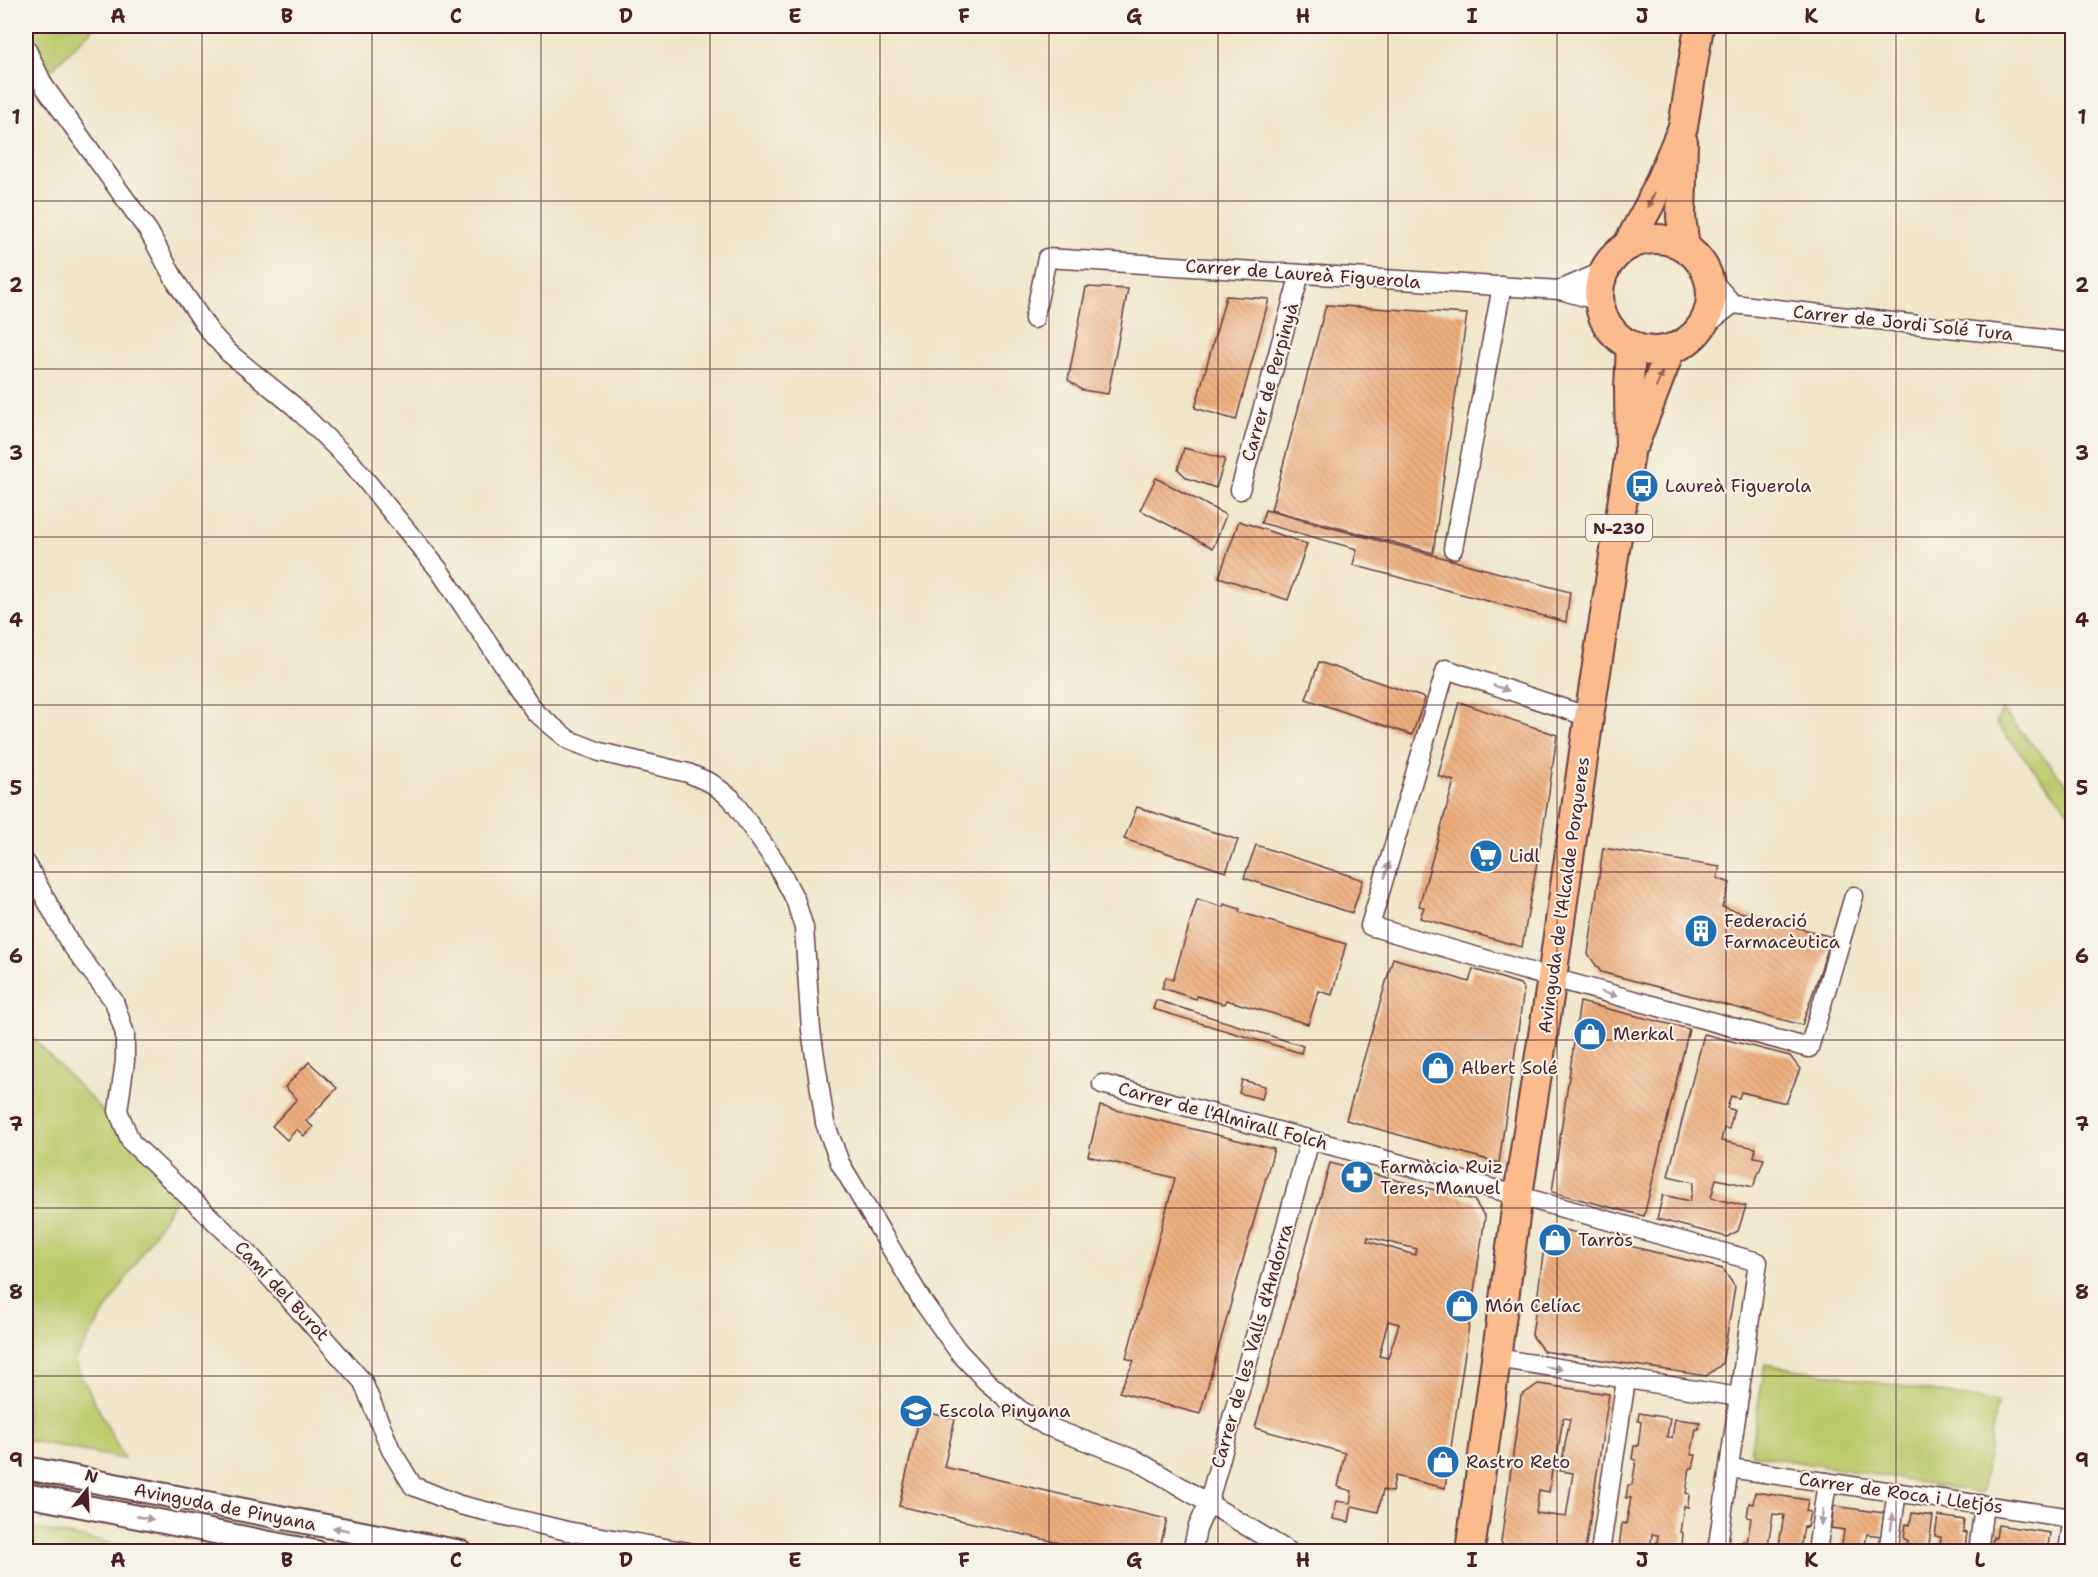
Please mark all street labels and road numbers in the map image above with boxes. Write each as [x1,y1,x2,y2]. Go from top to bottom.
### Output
street label: Carrer de Laureà Figuerola [1185,254,1421,294]
street label: Carrer de Perpinyà [1236,300,1304,464]
street label: Carrer de Jordi Solé Tura [1792,300,2014,346]
road number: N-230 [1586,515,1652,541]
street label: Avinguda de l'Alcalde Porqueres [1533,755,1595,1035]
street label: Carrer de l'Almirall Folch [1115,1076,1331,1156]
street label: Carrer de les Valls d'Andorra [1206,1221,1298,1471]
street label: Camí del Burot [229,1236,335,1346]
street label: Carrer de Roca i Lletjós [1797,1467,2005,1519]
street label: Avinguda de Pinyana [132,1478,318,1536]

